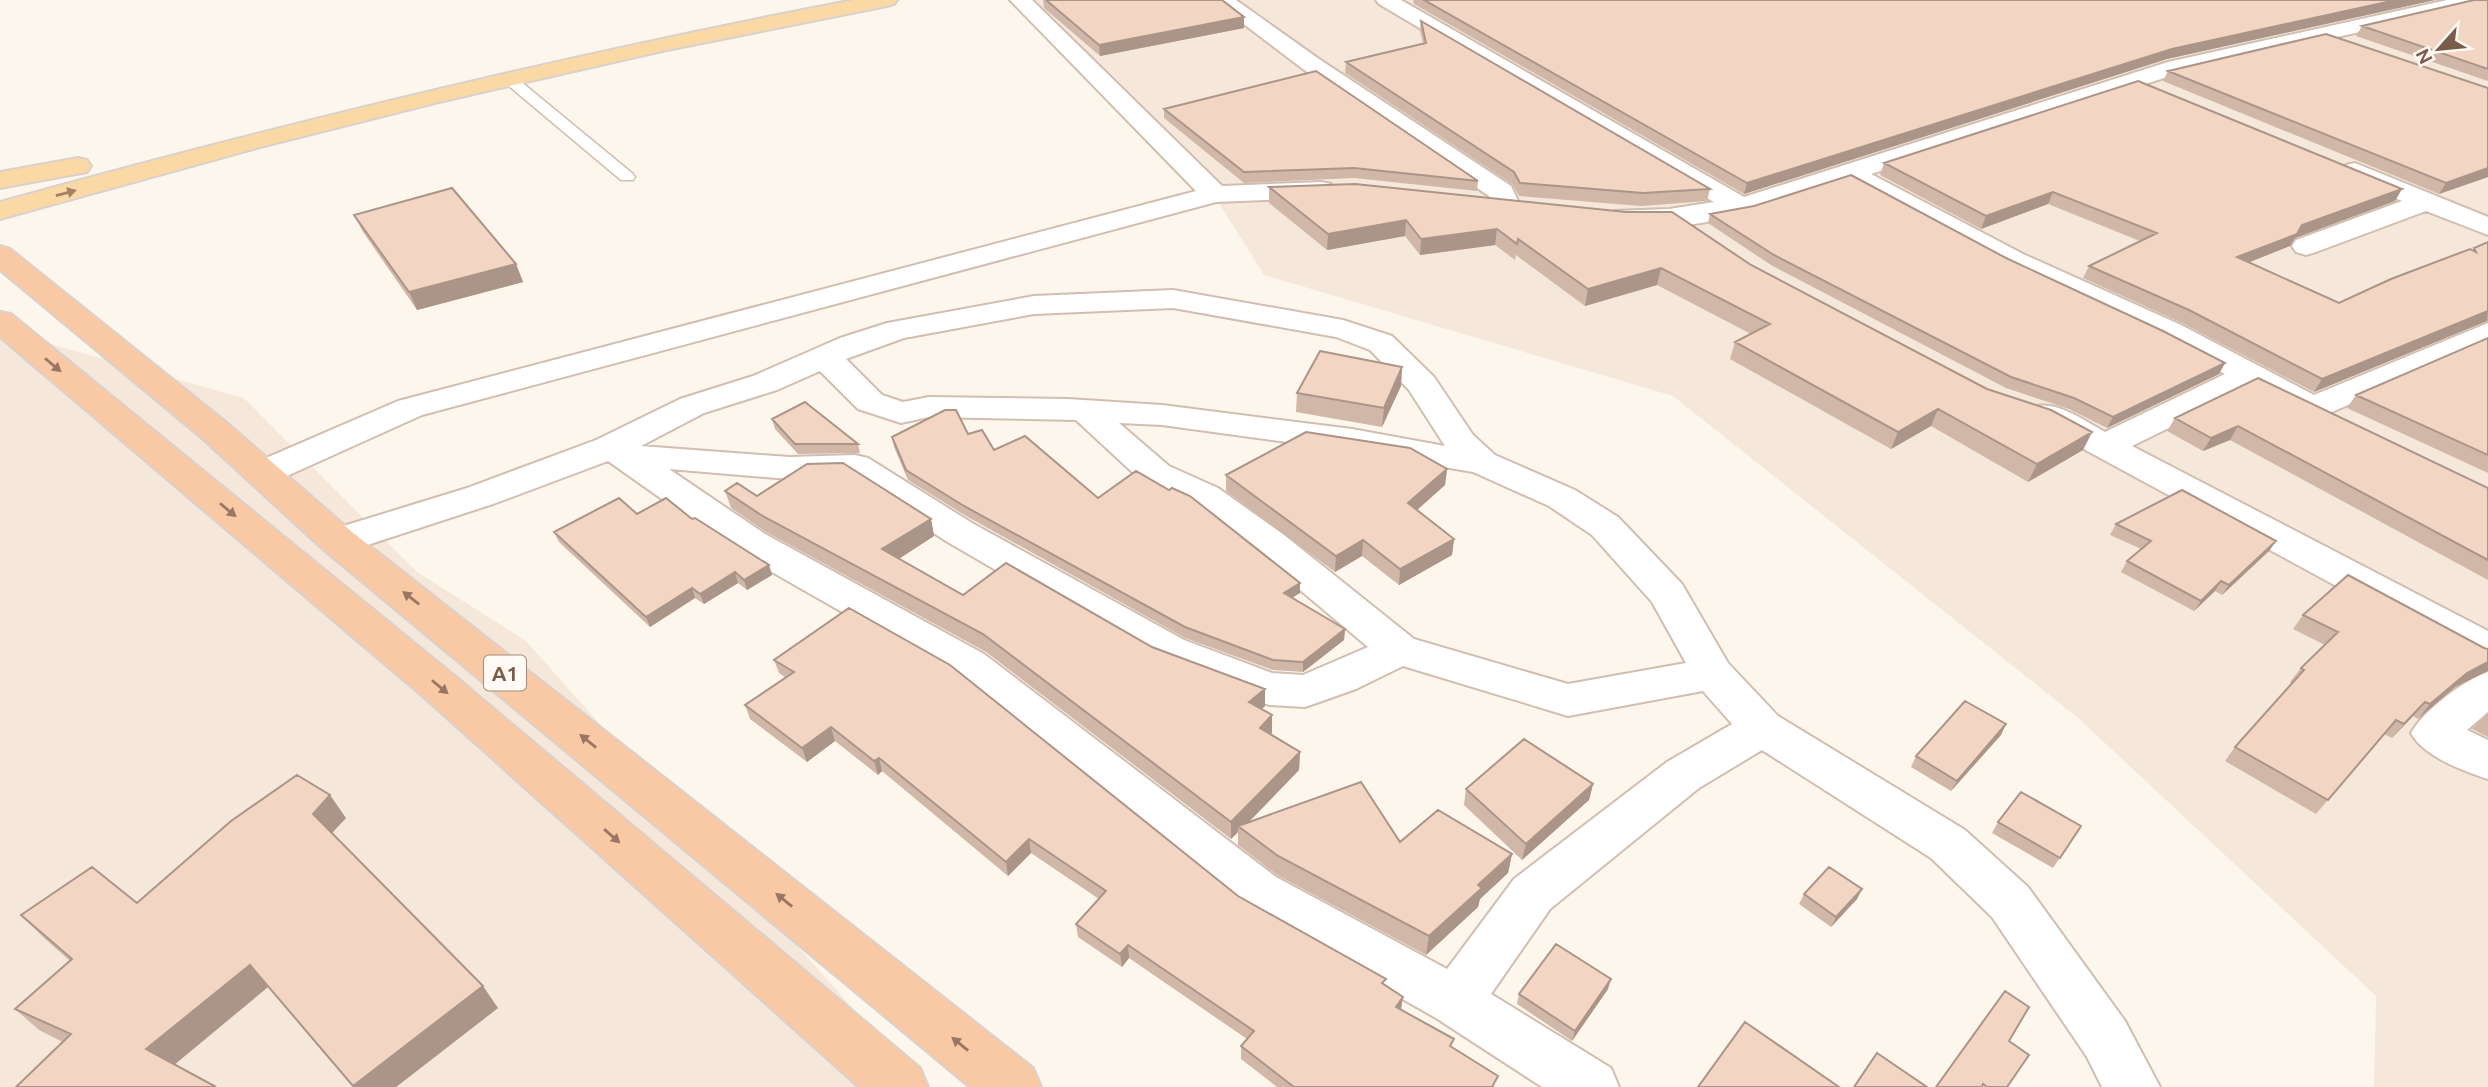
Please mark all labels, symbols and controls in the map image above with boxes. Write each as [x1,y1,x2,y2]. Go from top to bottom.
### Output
north arrow [2404,14,2474,84]
text: N [2411,45,2437,68]
one-way arrow [55,187,77,198]
one-way arrow [44,357,61,372]
one-way arrow [219,502,236,517]
one-way arrow [403,591,421,606]
road number: A1 [484,656,526,690]
one-way arrow [431,679,449,695]
one-way arrow [580,734,597,749]
one-way arrow [603,828,621,844]
one-way arrow [775,893,792,908]
one-way arrow [951,1037,968,1052]

